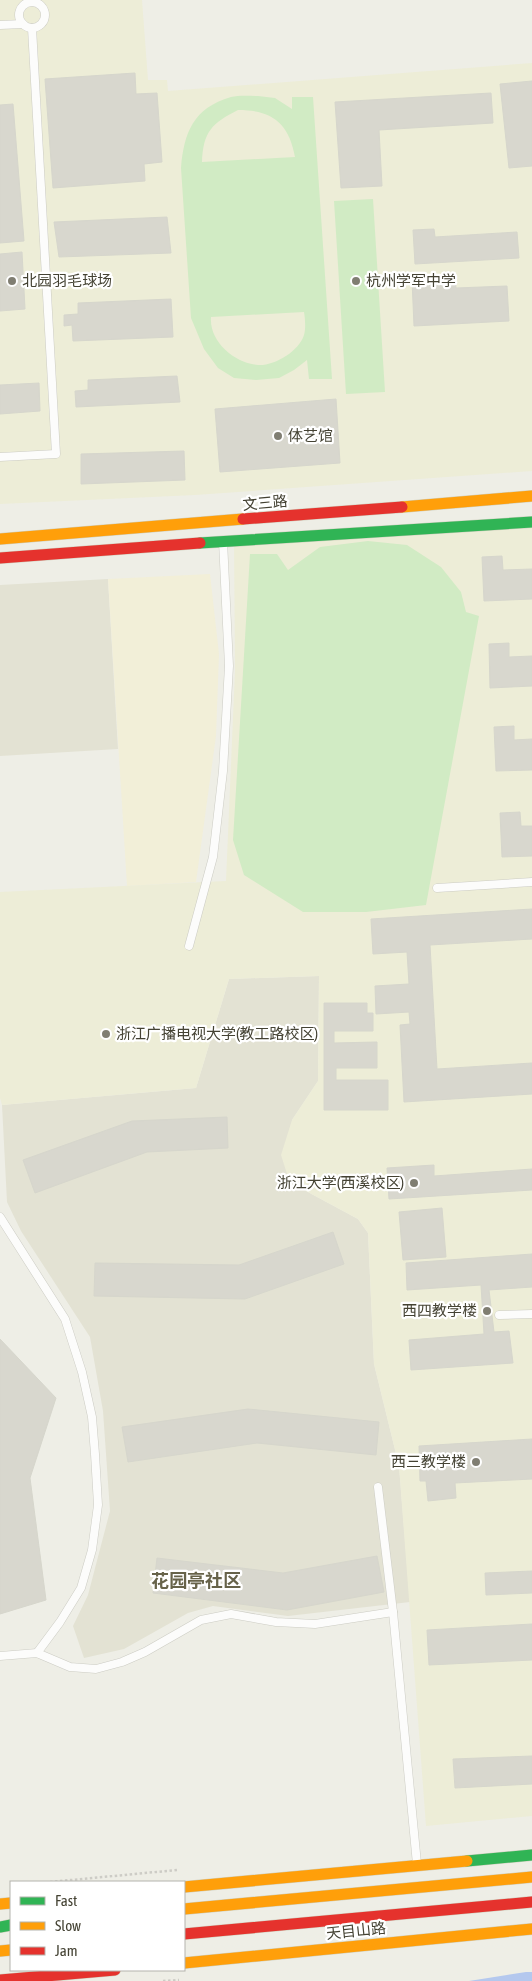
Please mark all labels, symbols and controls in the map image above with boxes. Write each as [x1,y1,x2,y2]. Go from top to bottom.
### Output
place label: 北园羽毛球场 [22,272,112,289]
place label: 杭州学军中学 [366,272,456,289]
marker: 北园羽毛球场 [6,275,18,287]
marker: 杭州学军中学 [350,275,362,287]
place label: 体艺馆 [288,427,333,444]
marker: 体艺馆 [272,430,284,442]
street label: 文三路 [242,492,288,513]
place label: 浙江广播电视大学(教工路校区) [116,1025,318,1042]
marker: 浙江广播电视大学(教工路校区) [100,1028,112,1040]
place label: 浙江大学(西溪校区) [277,1174,404,1191]
marker: 浙江大学(西溪校区) [408,1177,420,1189]
place label: 西四教学楼 [402,1302,477,1319]
marker: 西四教学楼 [481,1305,493,1317]
place label: 西三教学楼 [391,1453,466,1470]
marker: 西三教学楼 [470,1456,482,1468]
district label: 花园亭社区 [151,1570,241,1591]
legend [10,1881,185,1971]
text: Fast [55,1892,77,1909]
text: Slow [55,1917,81,1934]
street label: 天目山路 [325,1919,387,1942]
text: Jam [55,1942,78,1959]

